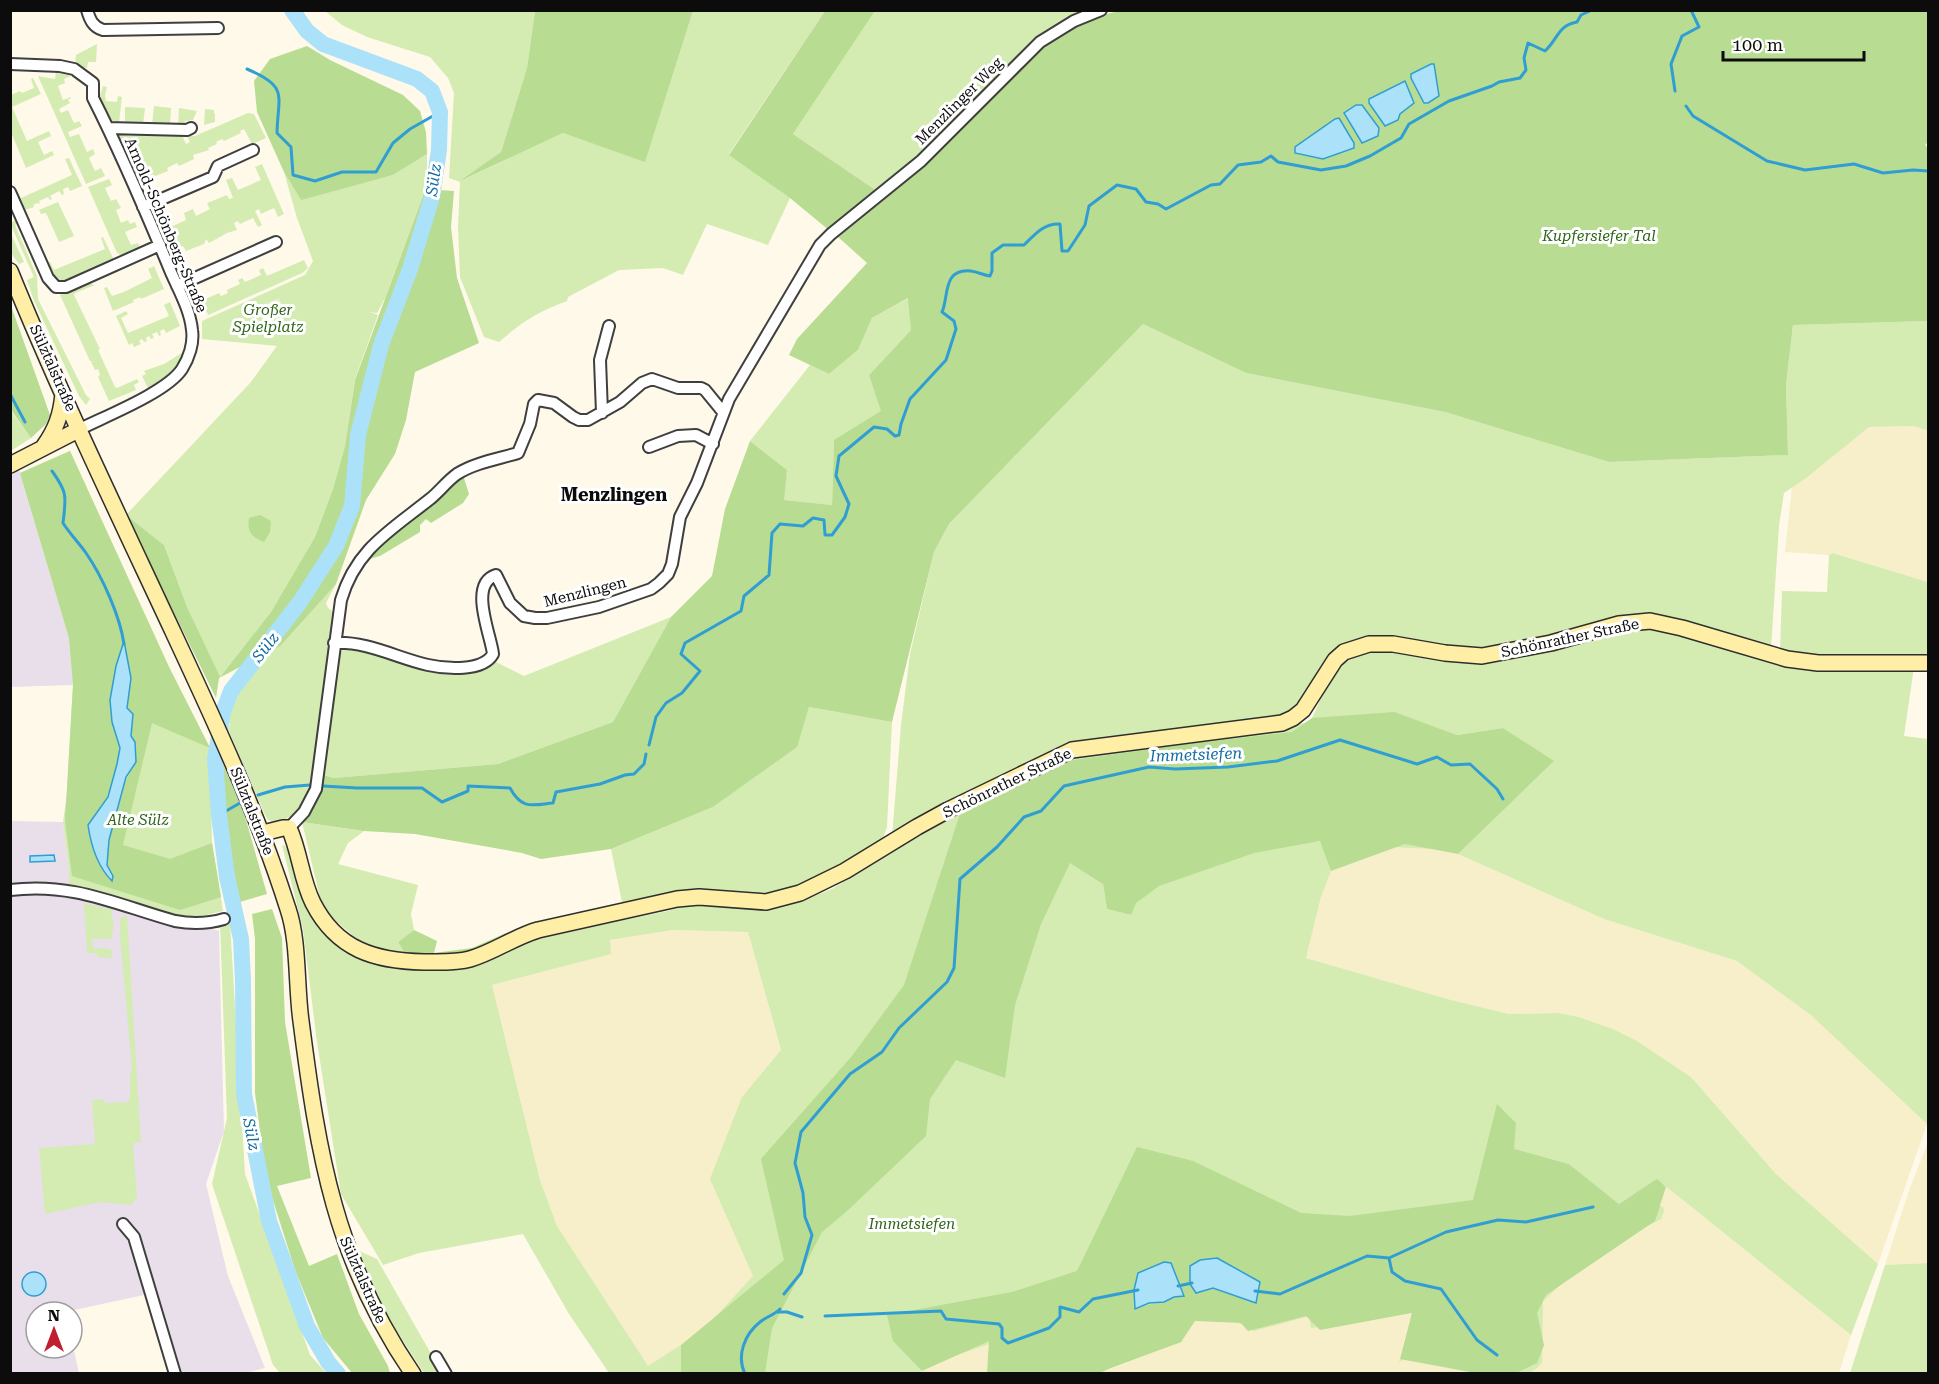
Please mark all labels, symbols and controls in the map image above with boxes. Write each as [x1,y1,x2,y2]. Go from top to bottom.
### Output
scale bar [1723,24,1864,62]
text: 100 m [1732,34,1783,55]
street label: Menzlinger Weg [912,53,1007,148]
street label: Arnold-Schönberg-Straße [121,135,211,315]
water label: Sülz [422,163,445,198]
park label: Kupfersiefer Tal [1541,227,1656,245]
park label: Großer Spielplatz [232,301,304,336]
street label: Sülztalstraße [26,322,80,414]
district label: Menzlingen [561,484,667,505]
street label: Menzlingen [542,573,628,611]
street label: Schönrather Straße [1499,615,1641,661]
water label: Sülz [247,629,283,667]
water label: Immetsiefen [1148,743,1243,766]
street label: Schönrather Straße [940,744,1074,822]
street label: Sülztalstraße [226,764,278,858]
park label: Alte Sülz [106,811,169,829]
water label: Sülz [239,1115,264,1152]
park label: Immetsiefen [868,1215,955,1233]
street label: Sülztalstraße [336,1234,390,1326]
north arrow [24,1300,84,1360]
text: N [48,1306,60,1325]

